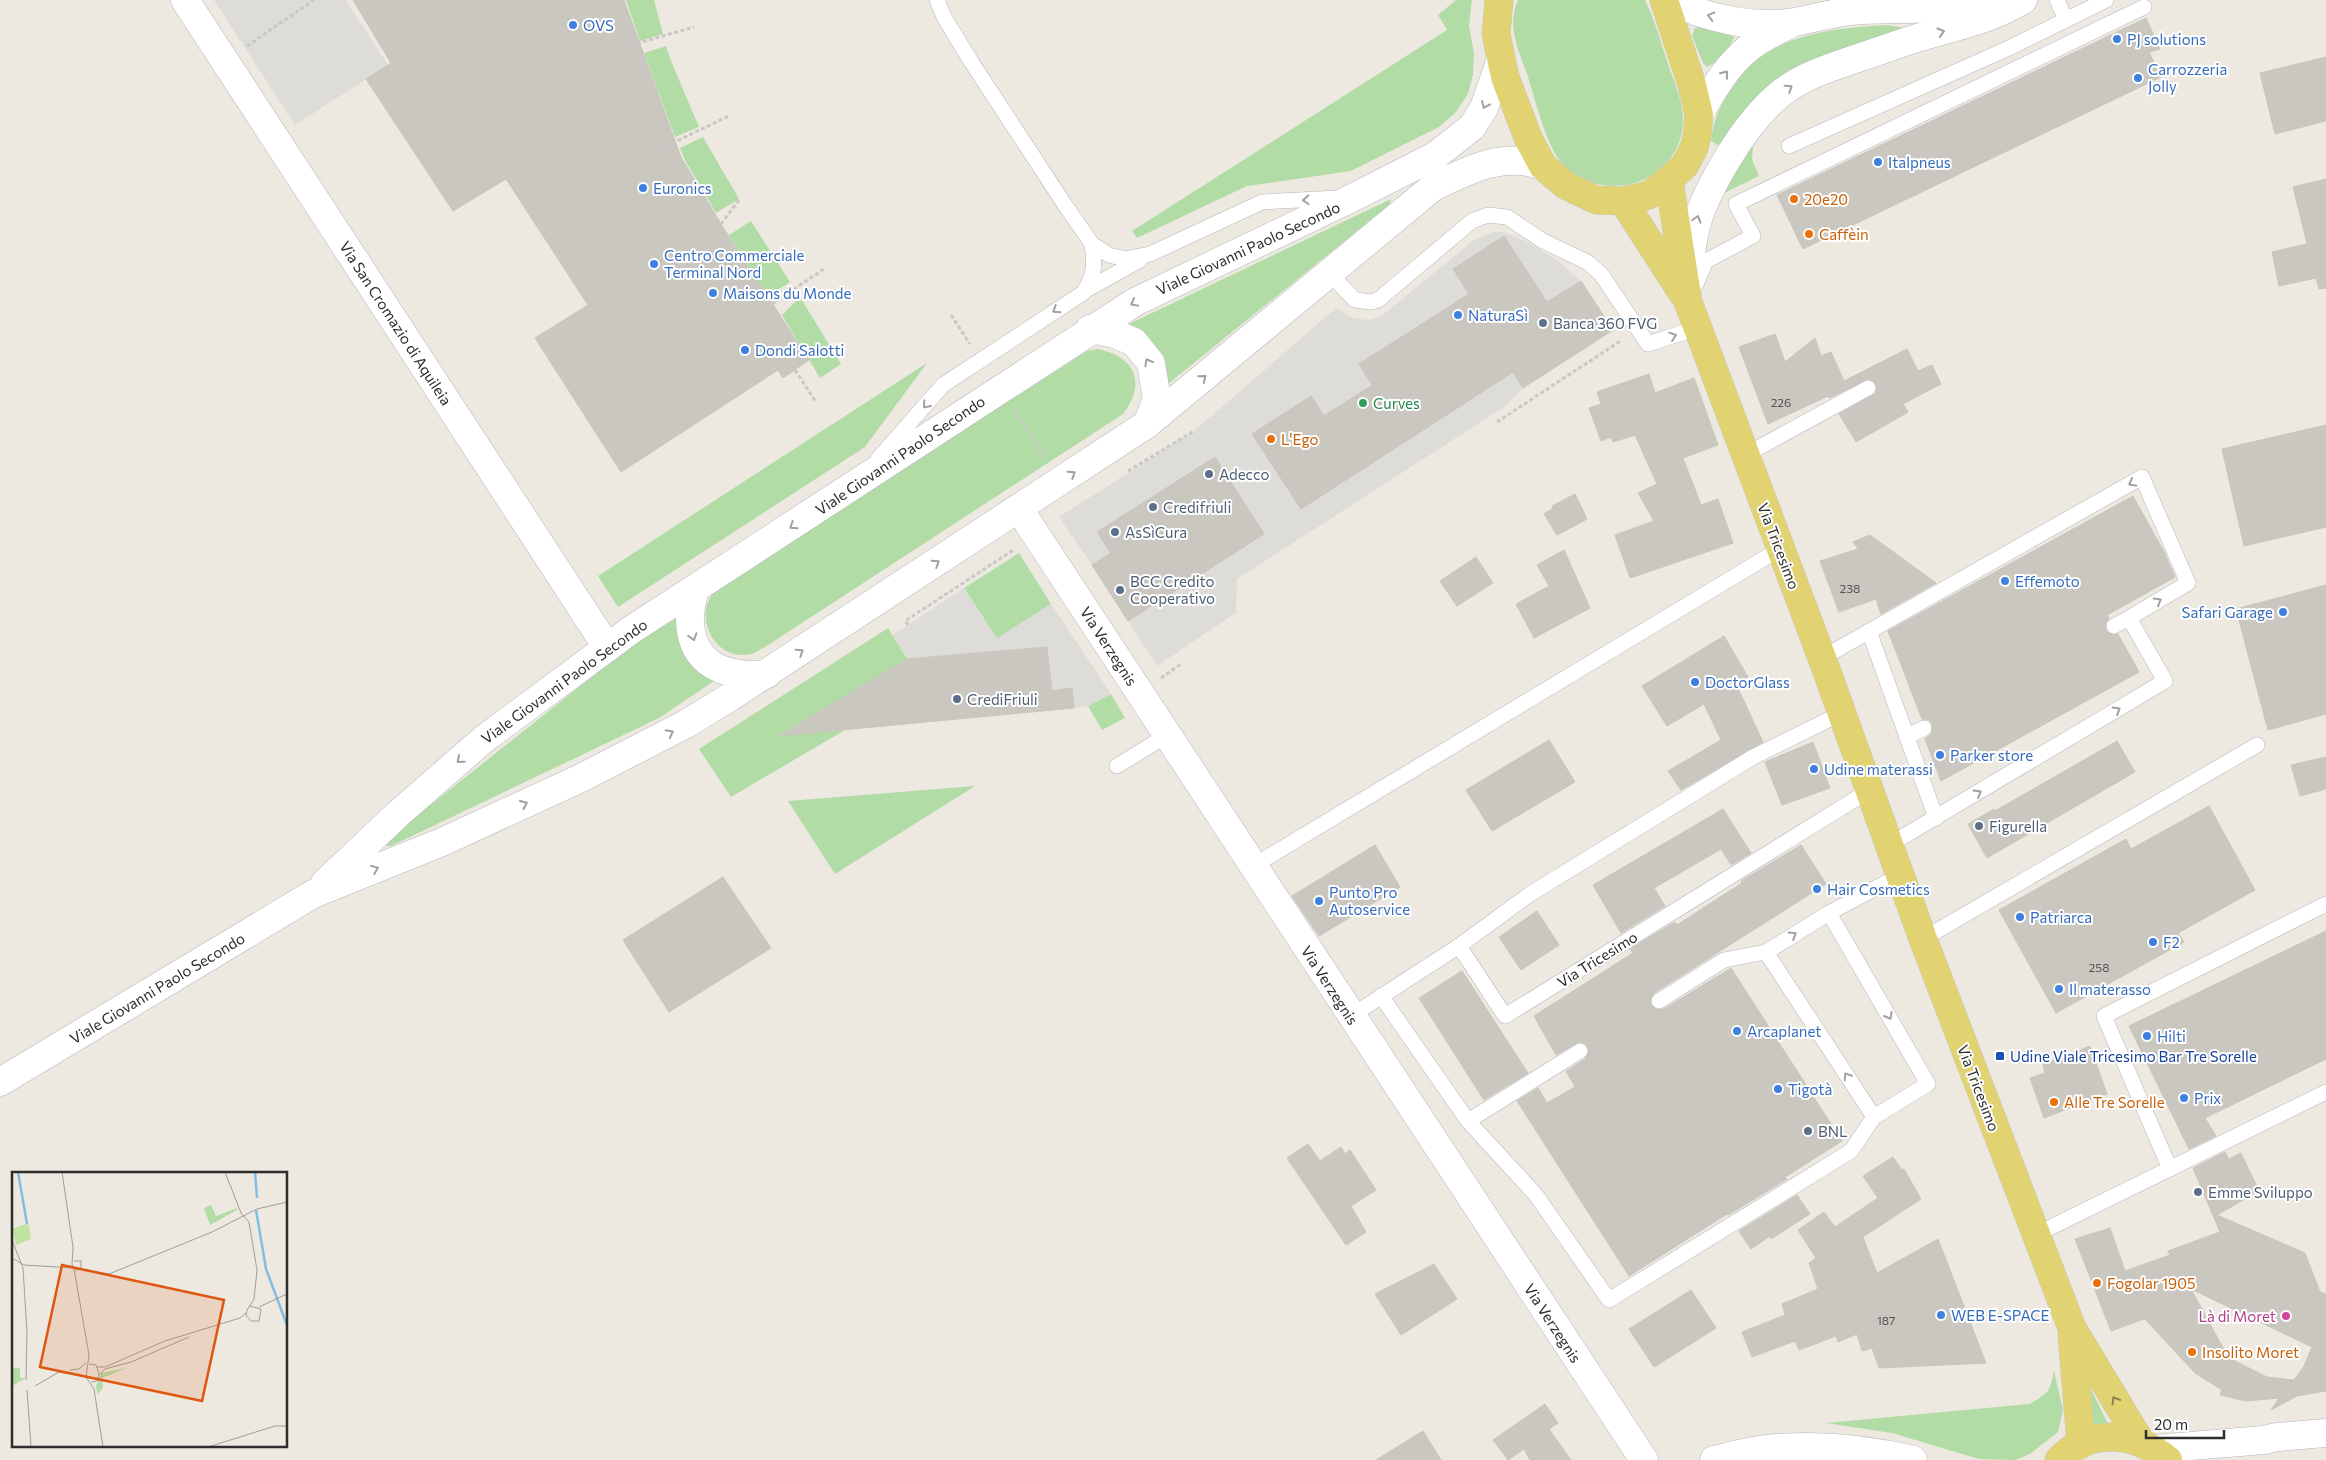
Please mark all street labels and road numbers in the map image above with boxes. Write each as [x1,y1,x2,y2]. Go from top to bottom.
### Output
street label: Viale Giovanni Paolo Secondo [1153,197,1343,299]
street label: Via San Cromazio di Aquileia [336,238,456,408]
street label: Viale Giovanni Paolo Secondo [812,391,988,519]
street label: Via Tricesimo [1754,500,1804,592]
street label: Via Verzegnis [1077,603,1141,689]
street label: Viale Giovanni Paolo Secondo [478,615,650,747]
street label: Via Tricesimo [1554,927,1640,991]
street label: Viale Giovanni Paolo Secondo [66,929,248,1047]
street label: Via Verzegnis [1298,942,1362,1028]
street label: Via Tricesimo [1954,1042,2004,1134]
street label: Via Verzegnis [1521,1280,1585,1366]

